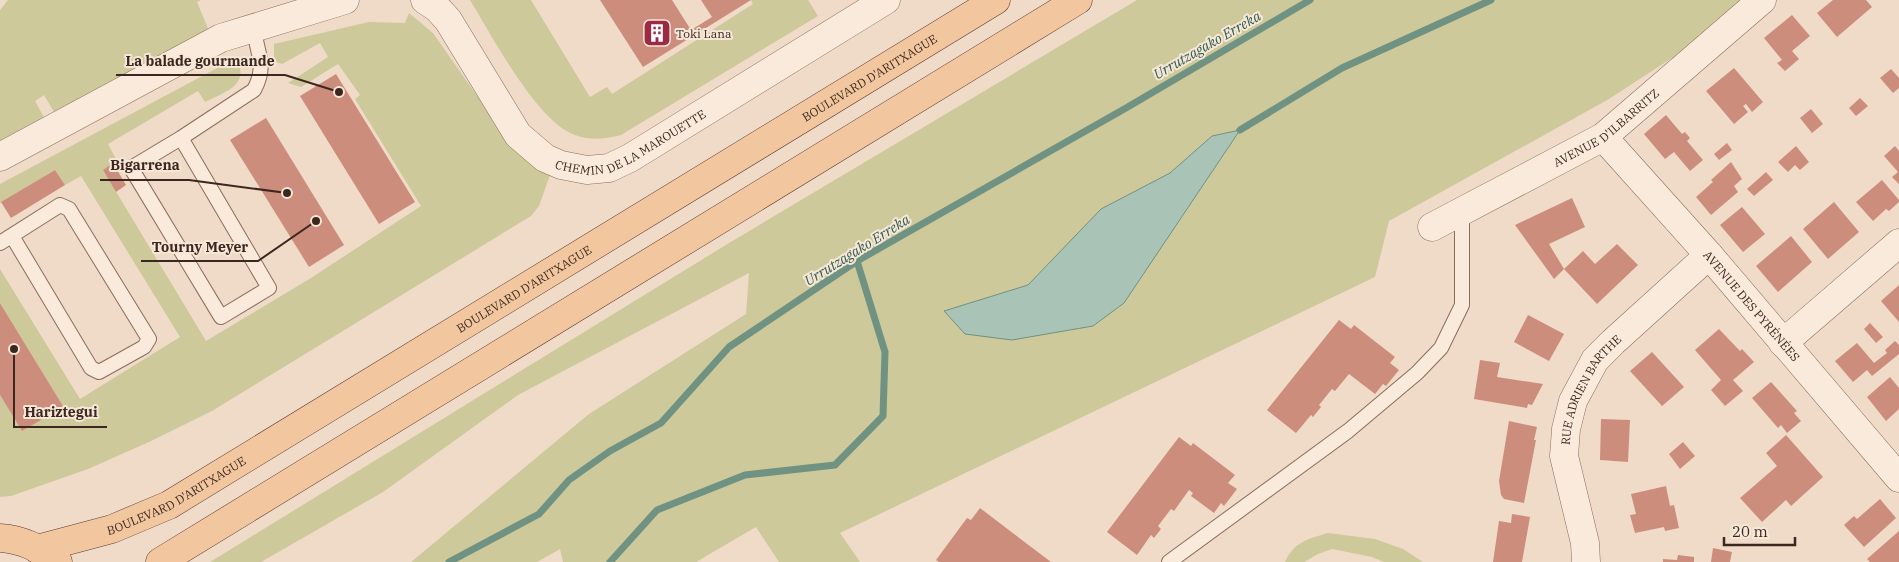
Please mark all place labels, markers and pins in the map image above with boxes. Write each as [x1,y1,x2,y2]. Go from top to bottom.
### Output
building icon: Toki Lana [642,18,672,48]
place label: Toki Lana [676,26,732,41]
callout: La balade gourmande [116,46,285,75]
callout: Bigarrena [100,151,189,180]
callout: Tourny Meyer [141,232,258,261]
callout: Hariztegui [14,398,107,427]

